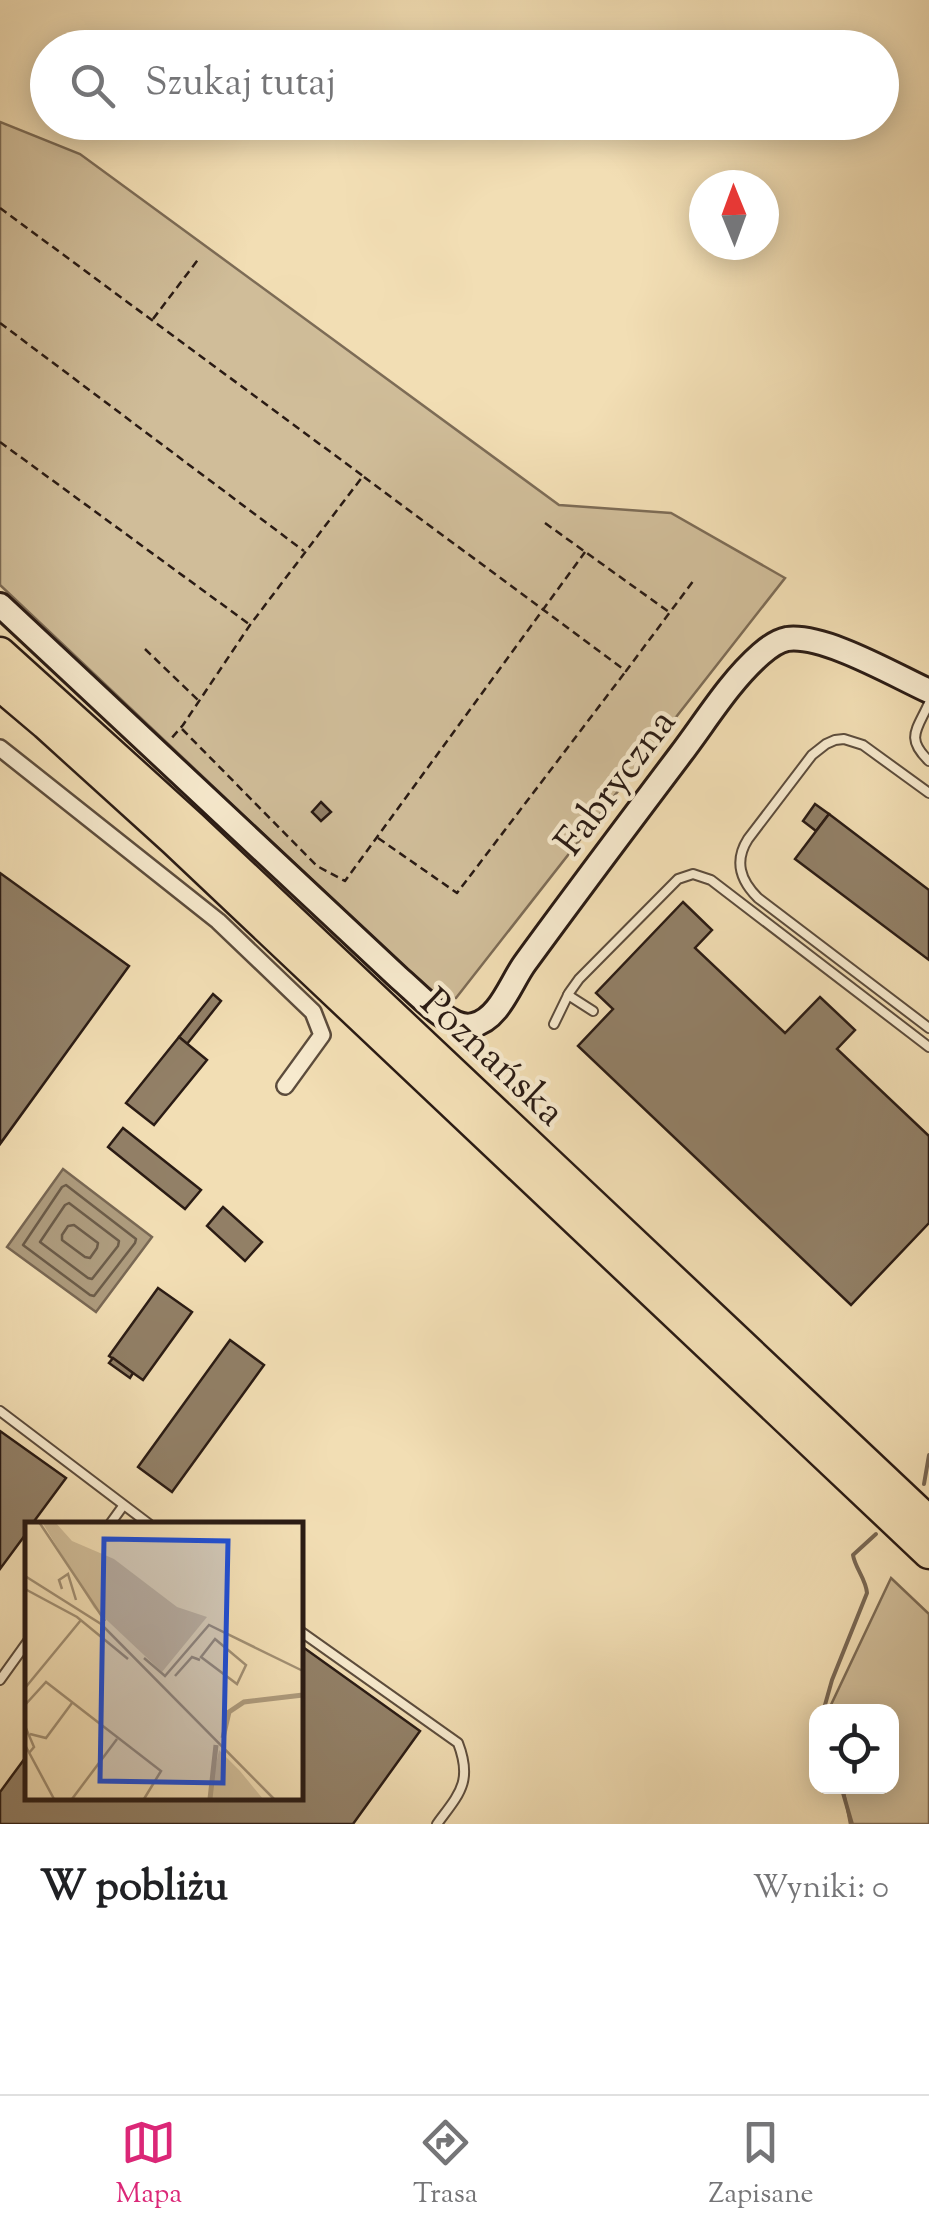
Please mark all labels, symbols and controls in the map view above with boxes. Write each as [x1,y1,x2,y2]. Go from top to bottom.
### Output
search box [30,30,899,140]
icon: search [65,58,120,113]
text: Szukaj tutaj [145,58,336,112]
north arrow [689,170,779,260]
street label: Fabryczna [543,698,692,869]
street label: Poznańska [406,977,576,1141]
inset map [25,1522,302,1799]
map controls [809,1704,899,1794]
button: locate [809,1704,899,1794]
text: W pobliżu [40,1859,228,1919]
text: Wyniki: 0 [753,1866,889,1912]
tab: Mapa [115,2115,182,2215]
tab: Trasa [413,2115,478,2215]
tab: Zapisane [708,2115,814,2215]

